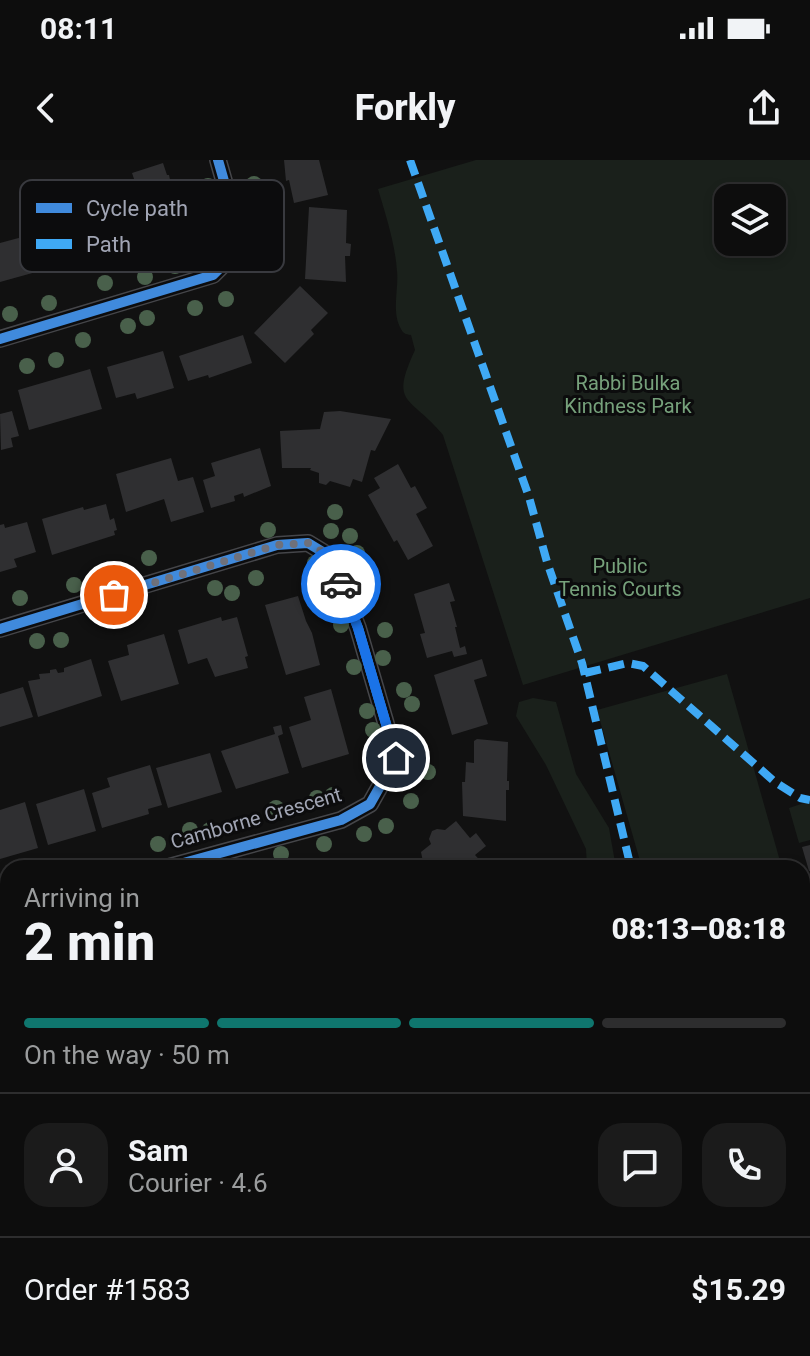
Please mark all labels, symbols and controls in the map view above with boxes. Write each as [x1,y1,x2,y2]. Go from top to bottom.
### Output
text: 08:11 [40,11,117,46]
icon: back [24,86,68,130]
icon: share [742,86,786,130]
text: Forkly [355,87,455,129]
legend [20,180,284,272]
map controls [714,184,786,256]
button: layers [714,184,786,256]
text: Cycle path [86,196,188,221]
text: Path [86,232,131,257]
park label: Rabbi Bulka Kindness Park [564,371,693,418]
courier [301,544,381,624]
park label: Public Tennis Courts [558,554,682,601]
pin [80,561,148,629]
icon: car [319,562,363,606]
icon: bag [92,573,136,617]
pin [362,724,430,792]
icon: home [374,736,418,780]
street label: Camborne Crescent [168,782,344,854]
text: Arriving in [24,883,140,913]
text: 08:13–08:18 [611,911,786,946]
text: 2 min [24,912,155,973]
text: On the way · 50 m [24,1040,230,1070]
button: person [24,1123,108,1207]
button: chat [598,1123,682,1207]
button: phone [702,1123,786,1207]
text: Sam [128,1133,189,1168]
text: Courier · 4.6 [128,1168,268,1198]
text: Order #1583 [24,1272,191,1307]
text: $15.29 [691,1272,786,1307]

